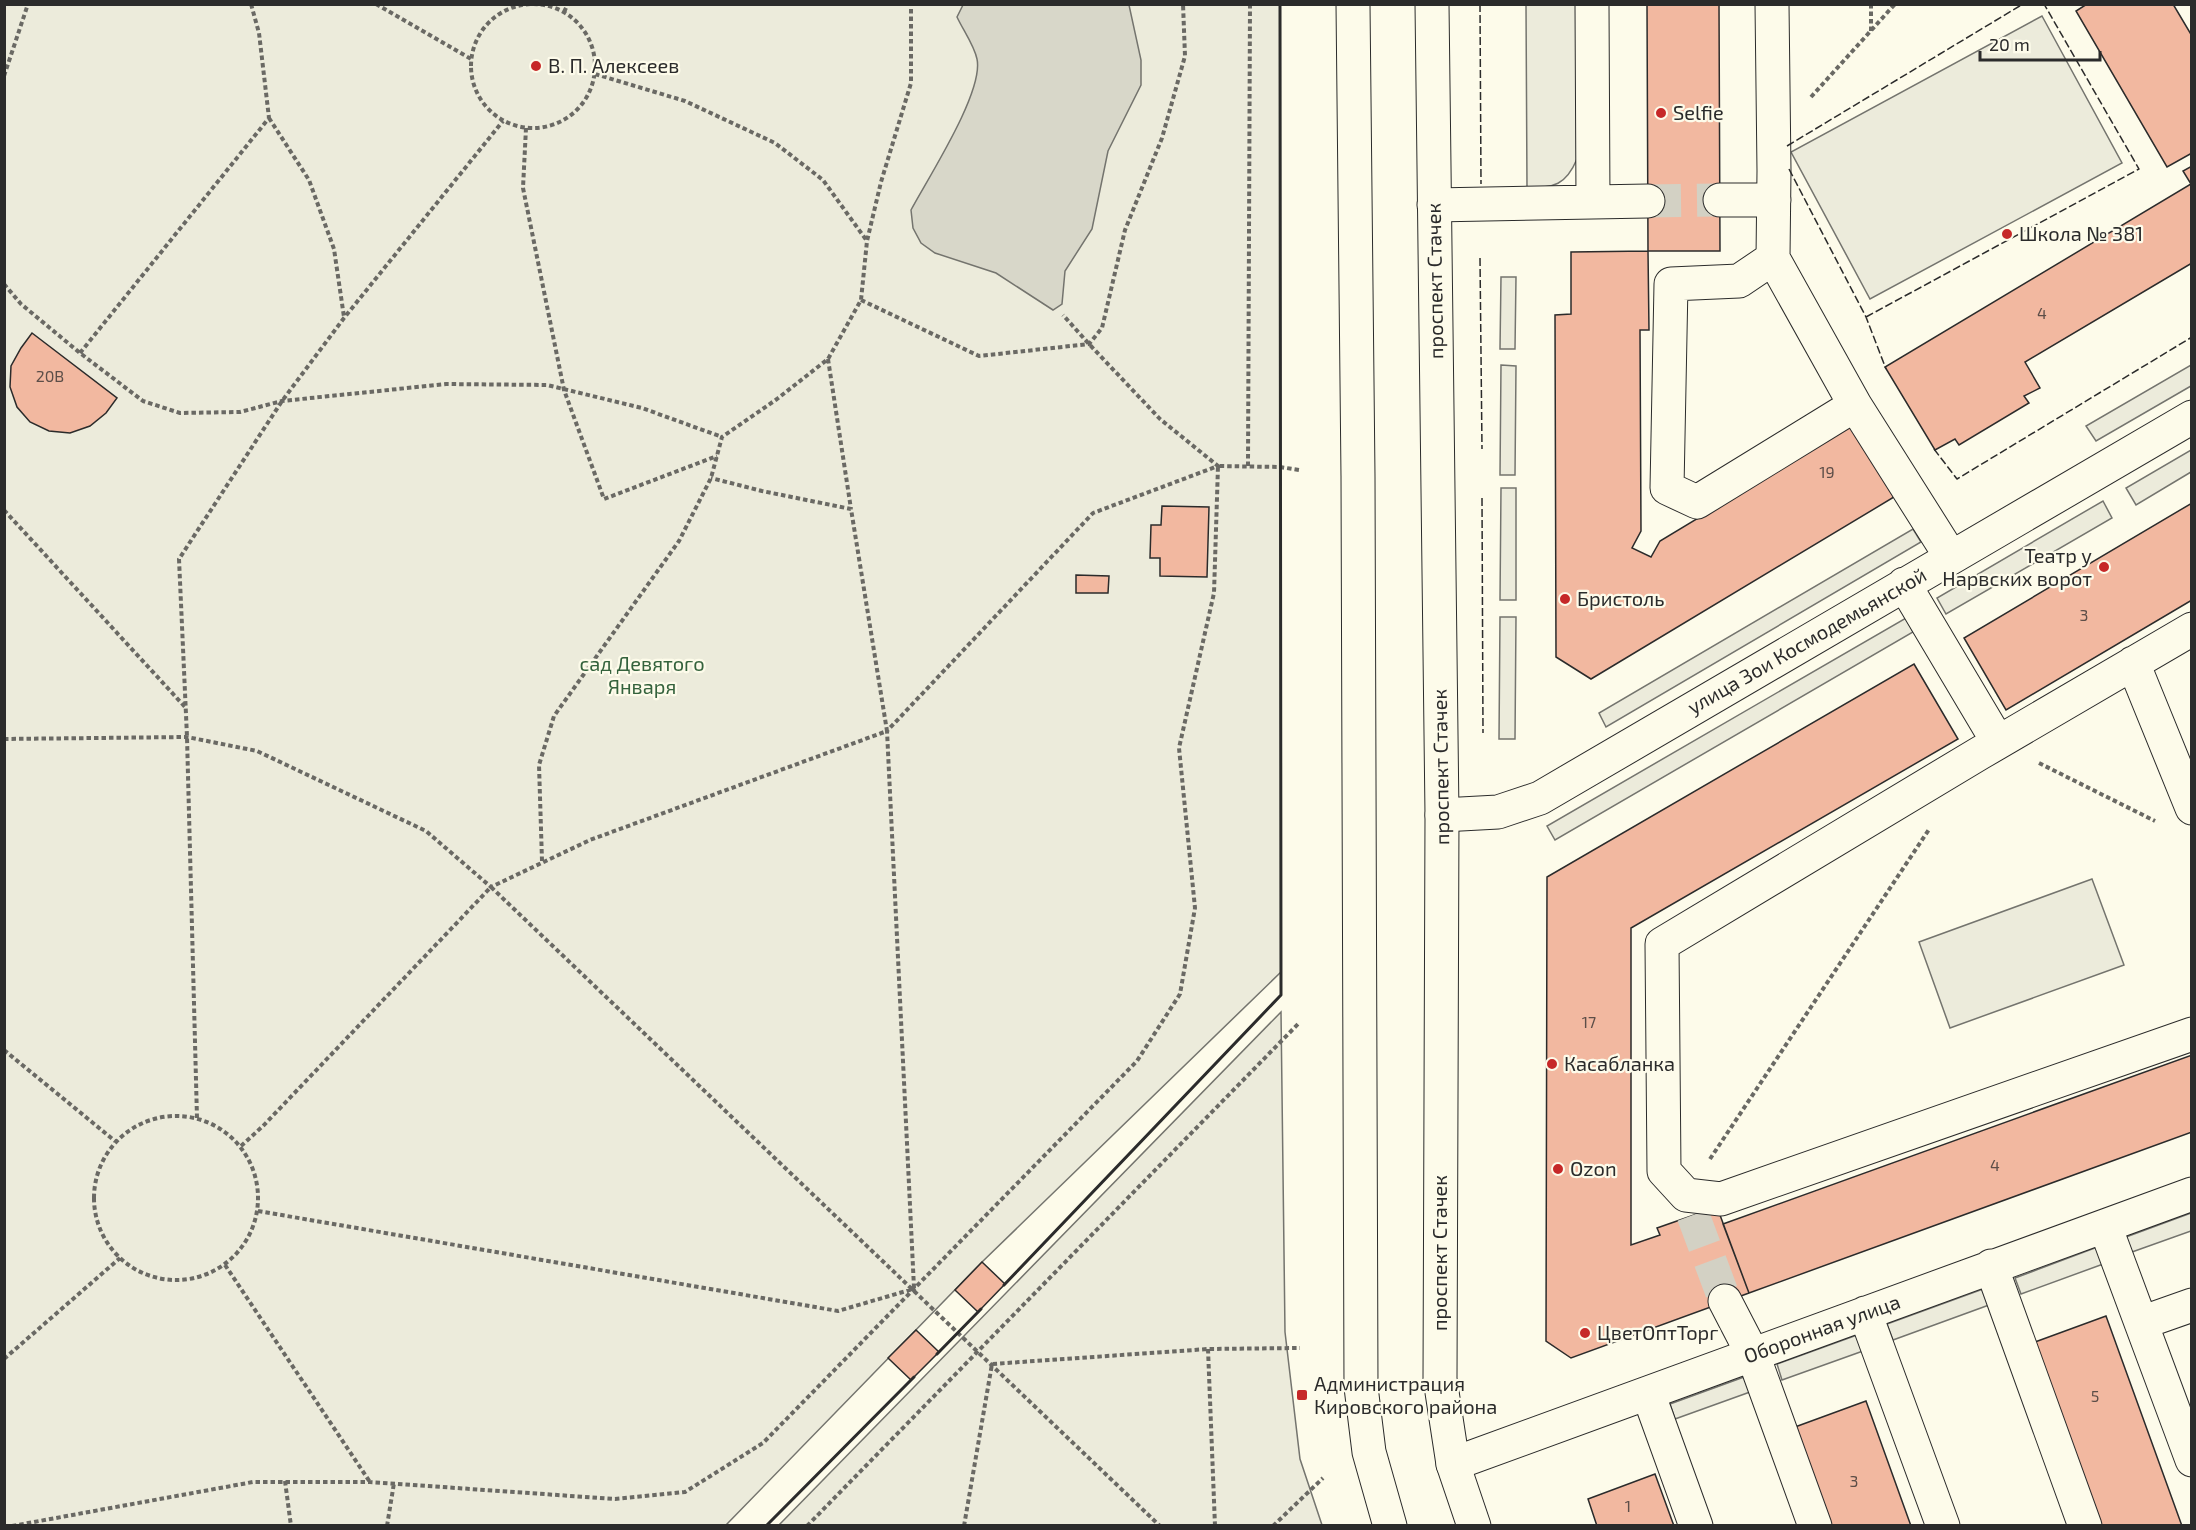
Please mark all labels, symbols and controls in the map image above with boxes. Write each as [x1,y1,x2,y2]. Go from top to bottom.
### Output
scale bar [1980,24,2100,62]
text: 20 m [1989,33,2030,55]
place label: В. П. Алексеев [548,53,679,77]
marker: В. П. Алексеев [529,59,543,73]
place label: Selfie [1673,100,1724,124]
marker: Selfie [1654,106,1668,120]
street label: проспект Стачек [1421,202,1447,359]
place label: Школа № 381 [2019,221,2143,245]
marker: Школа № 381 [2000,227,2014,241]
house number: 4 [2037,303,2047,322]
house number: 20В [36,366,64,385]
house number: 19 [1819,462,1835,481]
place label: Театр у Нарвских ворот [1942,543,2092,590]
marker: Театр у Нарвских ворот [2097,560,2111,574]
street label: улица Зои Космодемьянской [1683,562,1931,719]
place label: Бристоль [1577,586,1665,610]
marker: Бристоль [1558,592,1572,606]
house number: 3 [2080,605,2088,624]
park label: сад Девятого Января [579,651,705,698]
street label: проспект Стачек [1427,688,1453,845]
house number: 17 [1582,1012,1596,1031]
place label: Касабланка [1564,1051,1675,1075]
marker: Касабланка [1545,1057,1559,1071]
house number: 4 [1990,1155,2000,1174]
place label: Ozon [1570,1156,1617,1180]
marker: Ozon [1551,1162,1565,1176]
street label: проспект Стачек [1427,1175,1451,1331]
street label: Оборонная улица [1740,1289,1904,1368]
place label: ЦветОптТорг [1597,1320,1718,1344]
marker: ЦветОптТорг [1578,1326,1592,1340]
place label: Администрация Кировского района [1314,1371,1497,1418]
house number: 5 [2091,1386,2099,1405]
marker: Администрация Кировского района [1295,1388,1309,1402]
house number: 3 [1850,1471,1858,1490]
house number: 1 [1625,1496,1631,1515]

